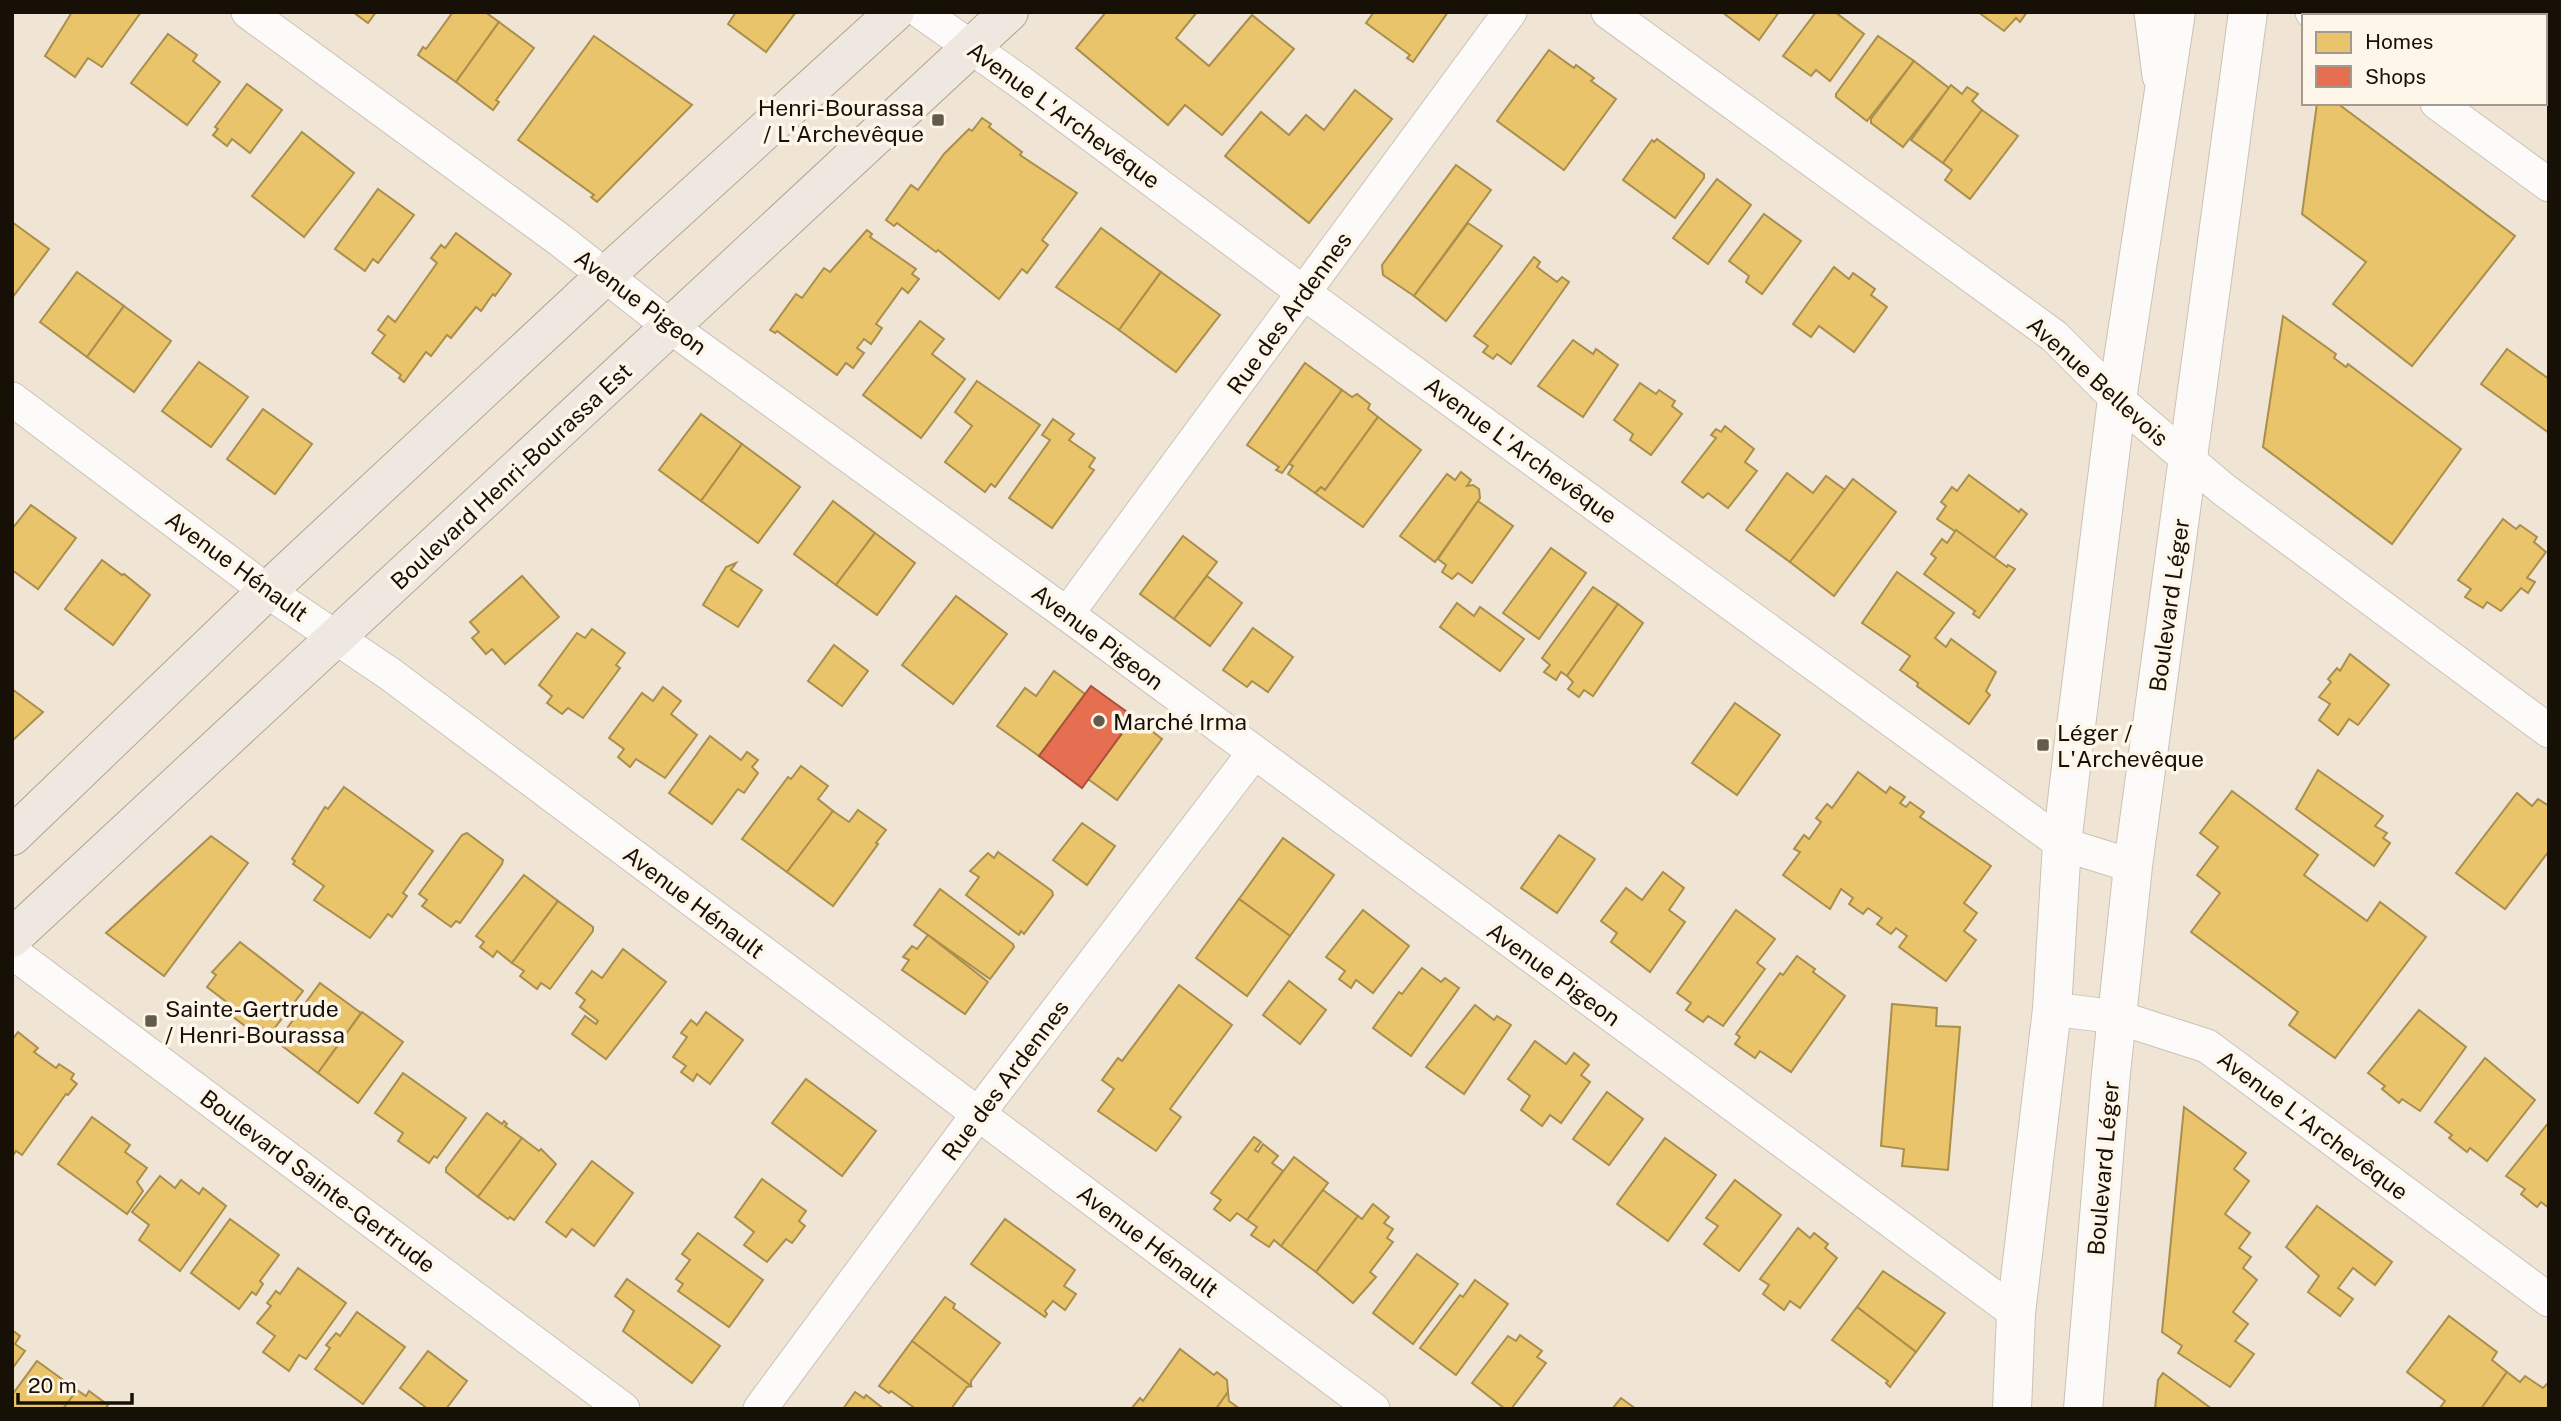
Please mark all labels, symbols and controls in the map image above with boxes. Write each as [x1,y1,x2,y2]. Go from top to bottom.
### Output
legend [2302,14,2547,105]
text: Homes [2365,29,2433,54]
street label: Avenue L'Archevêque [962,36,1166,194]
text: Shops [2365,64,2426,89]
place label: Henri-Bourassa / L'Archevêque [758,94,924,147]
marker: Henri-Bourassa / L'Archevêque [930,112,946,128]
street label: Rue des Ardennes [1221,227,1357,399]
street label: Avenue Pigeon [570,244,712,360]
street label: Avenue Bellevois [2022,311,2174,451]
street label: Boulevard Henri-Bourassa Est [385,357,637,595]
street label: Avenue L'Archevêque [1419,371,1623,529]
street label: Avenue Hénault [161,505,313,627]
street label: Boulevard Léger [2143,516,2195,694]
street label: Avenue Pigeon [1027,579,1169,695]
place label: Marché Irma [1113,708,1247,735]
marker: Marché Irma [1091,713,1107,729]
place label: Léger / L'Archevêque [2057,719,2204,772]
marker: Léger / L'Archevêque [2035,737,2051,753]
street label: Avenue Hénault [618,840,770,964]
street label: Avenue Pigeon [1482,917,1626,1031]
place label: Sainte-Gertrude / Henri-Bourassa [165,995,345,1048]
street label: Rue des Ardennes [936,995,1074,1165]
marker: Sainte-Gertrude / Henri-Bourassa [143,1013,159,1029]
street label: Avenue L'Archevêque [2212,1045,2414,1205]
street label: Boulevard Léger [2082,1080,2124,1256]
street label: Boulevard Sainte-Gertrude [195,1084,441,1278]
street label: Avenue Hénault [1072,1179,1224,1303]
scale bar [18,1362,131,1406]
text: 20 m [28,1373,77,1398]

